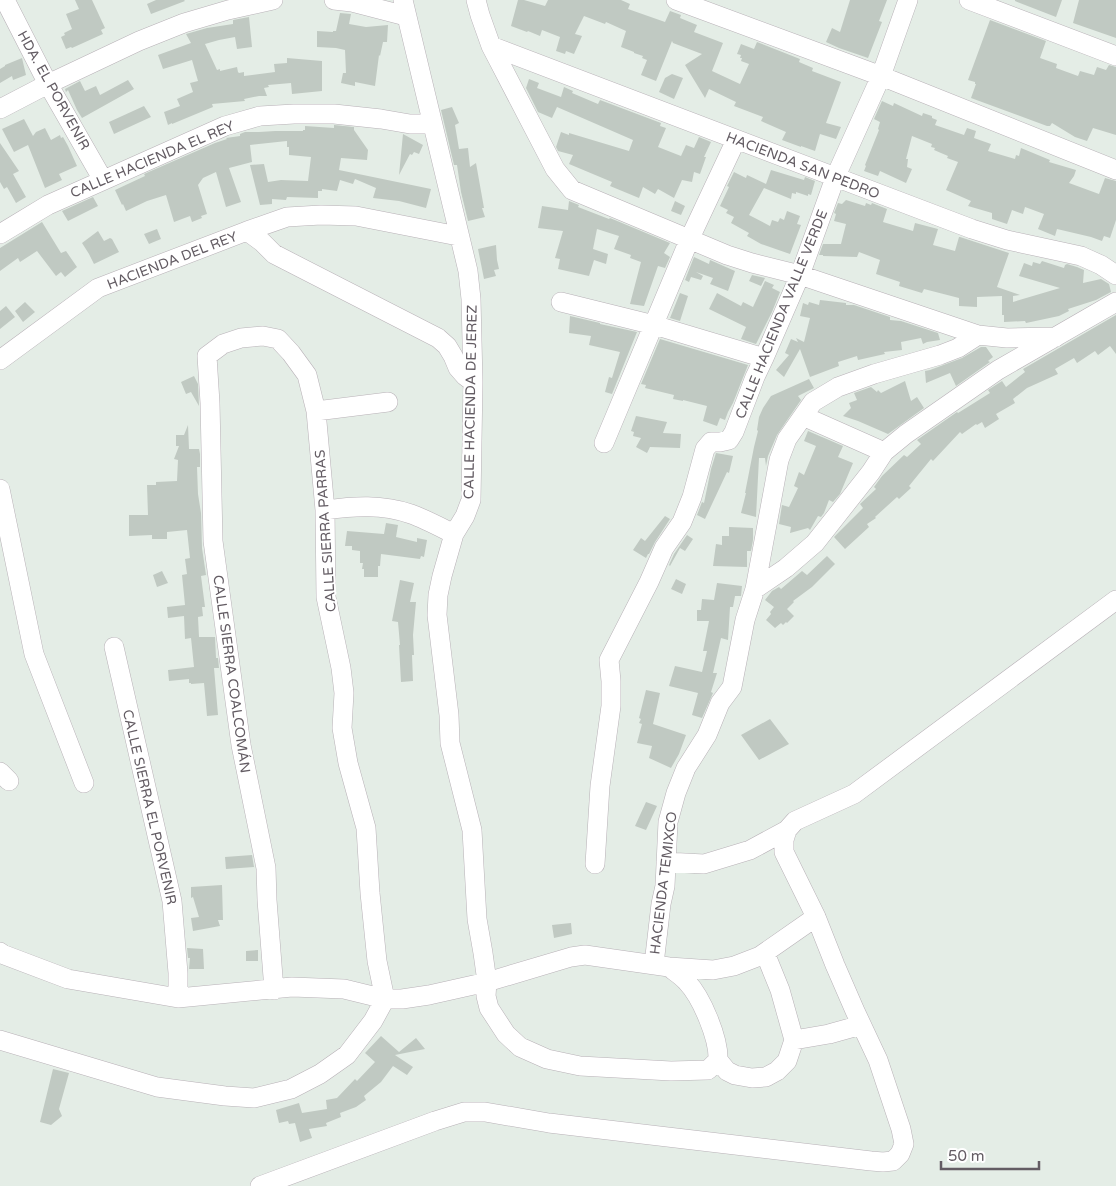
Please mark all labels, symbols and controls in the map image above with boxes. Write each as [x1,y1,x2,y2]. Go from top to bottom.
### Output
street label: HDA. EL PORVENIR [14,28,93,153]
street label: CALLE HACIENDA EL REY [68,117,237,202]
street label: HACIENDA SAN PEDRO [724,128,882,203]
street label: CALLE HACIENDA VALLE VERDE [732,207,831,421]
street label: HACIENDA DEL REY [105,228,240,293]
street label: CALLE HACIENDA DE JEREZ [460,305,481,499]
street label: CALLE SIERRA PARRAS [311,449,340,613]
street label: CALLE SIERRA COALCOMÁN [209,574,254,774]
street label: CALLE SIERRA EL PORVENIR [119,708,180,906]
street label: HACIENDA TEMIXCO [646,811,681,956]
scale bar [941,1138,1038,1170]
text: 50 m [948,1147,985,1165]

